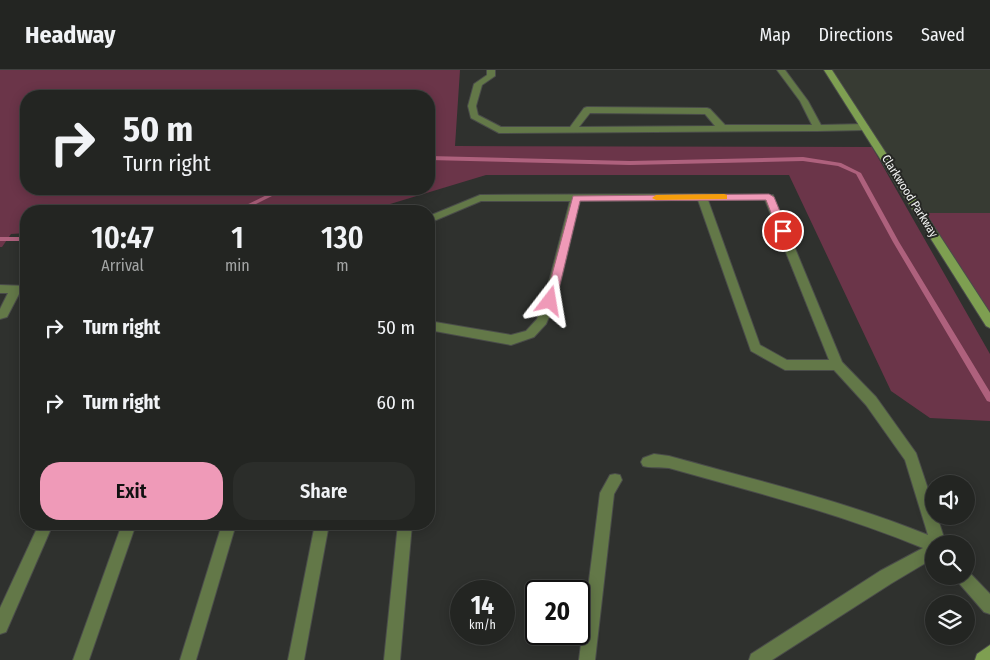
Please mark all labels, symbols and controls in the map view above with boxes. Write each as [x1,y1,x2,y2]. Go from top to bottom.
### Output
text: Headway [25,21,116,49]
text: Map [759,24,791,46]
text: Directions [819,24,893,46]
text: Saved [921,24,965,46]
text: 50 m [123,108,193,150]
icon: right [40,110,105,175]
text: Turn right [123,150,211,177]
street label: Clarkwood Parkway [879,152,941,240]
pin [762,210,804,252]
icon: arrive [769,217,797,245]
text: 10:47 [91,220,154,256]
text: 1 [231,220,244,256]
text: 130 [321,220,364,256]
text: Arrival [101,256,144,275]
text: min [225,256,250,275]
text: m [336,256,349,275]
position arrow [523,274,575,326]
icon: right [40,314,68,342]
text: Turn right [83,316,160,339]
text: 50 m [377,316,415,339]
icon: right [40,389,68,417]
text: Turn right [83,391,160,414]
text: 60 m [377,391,415,414]
button: Exit [40,462,223,520]
button: Share [233,462,415,520]
map controls [925,475,975,645]
button: sound [925,475,975,525]
button: search [925,535,975,585]
speed limit sign: 20 [525,580,590,645]
text: 14 [471,591,494,621]
button: layers [925,595,975,645]
text: km/h [469,618,496,632]

